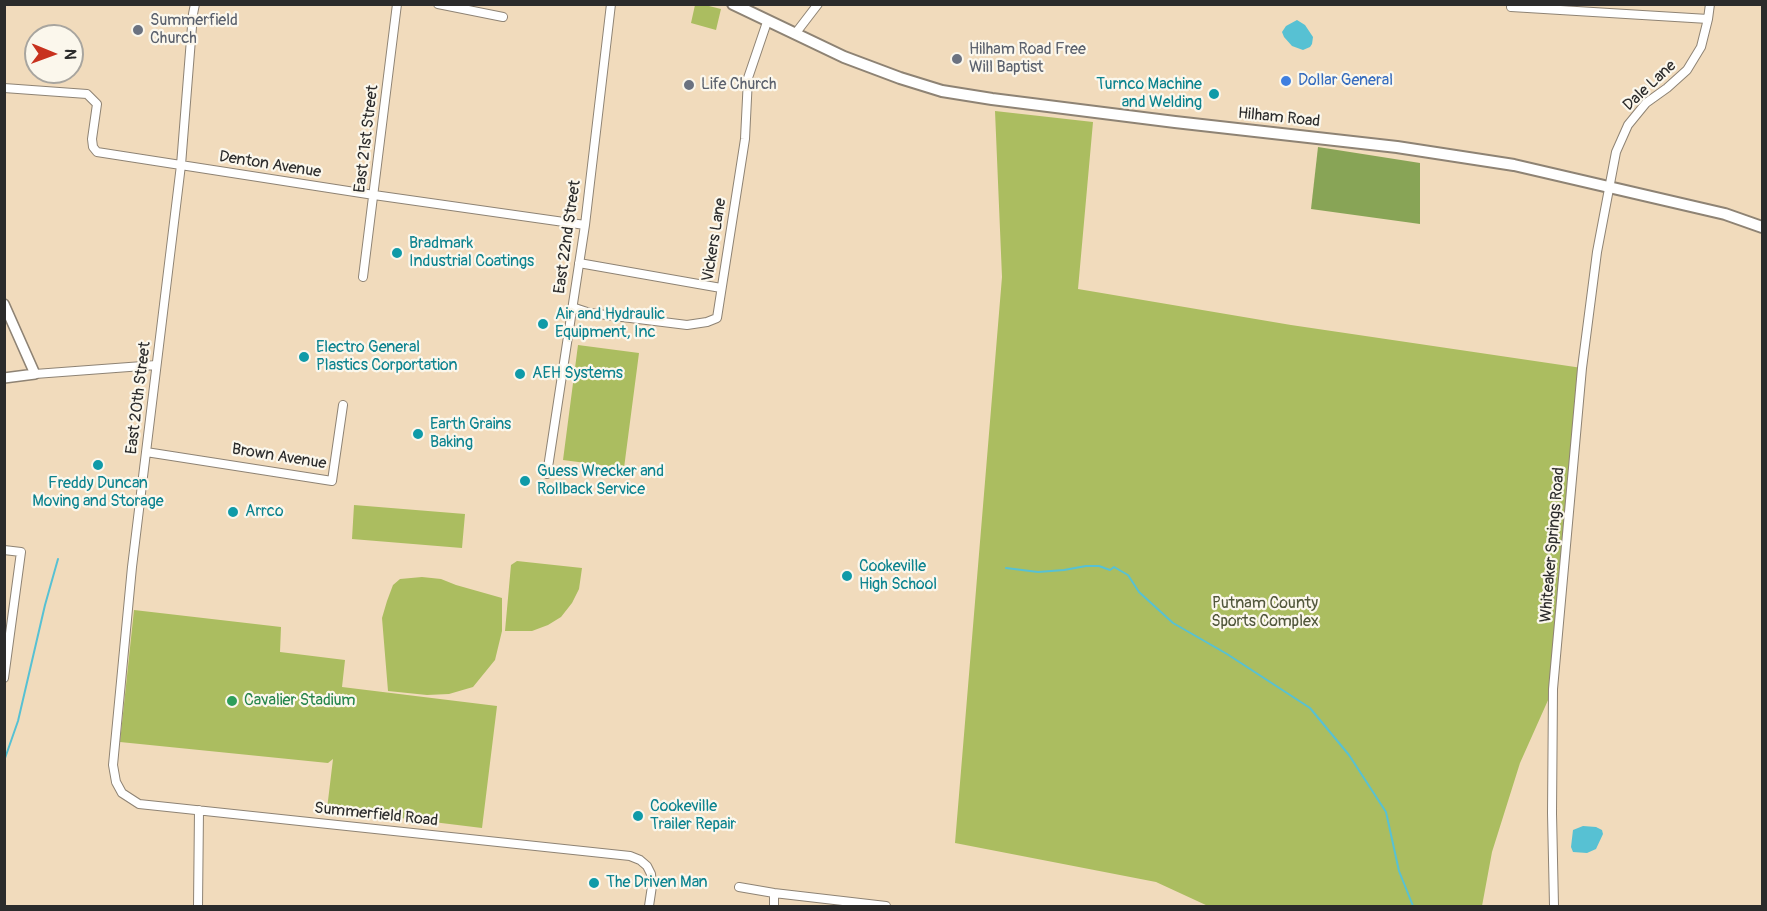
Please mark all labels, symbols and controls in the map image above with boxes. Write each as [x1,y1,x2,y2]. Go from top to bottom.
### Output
place label: Summerfield Church [150,11,238,49]
marker: Summerfield Church [131,23,145,37]
north arrow [24,24,84,84]
place label: Hilham Road Free Will Baptist [969,40,1086,78]
text: N [60,49,80,60]
marker: Hilham Road Free Will Baptist [950,52,964,66]
street label: Dale Lane [1619,57,1681,115]
place label: Dollar General [1298,71,1393,91]
marker: Dollar General [1279,74,1293,88]
place label: Life Church [701,75,777,95]
place label: Turnco Machine and Welding [1096,75,1202,113]
marker: Life Church [682,78,696,92]
street label: East 21st Street [351,84,383,194]
marker: Turnco Machine and Welding [1207,87,1221,101]
street label: Hilham Road [1237,104,1321,132]
street label: Denton Avenue [218,147,322,183]
street label: East 22nd Street [551,179,585,295]
street label: Vickers Lane [699,197,731,283]
place label: Bradmark Industrial Coatings [409,234,534,272]
marker: Bradmark Industrial Coatings [390,246,404,260]
place label: Air and Hydraulic Equipment, Inc [555,305,665,343]
marker: Air and Hydraulic Equipment, Inc [536,317,550,331]
place label: Electro General Plastics Corportation [316,338,458,376]
street label: East 20th Street [123,340,155,456]
marker: Electro General Plastics Corportation [297,350,311,364]
place label: AEH Systems [532,364,623,384]
marker: AEH Systems [513,367,527,381]
place label: Earth Grains Baking [430,415,511,453]
marker: Earth Grains Baking [411,427,425,441]
street label: Brown Avenue [230,440,328,474]
marker: Freddy Duncan Moving and Storage [91,458,105,472]
place label: Guess Wrecker and Rollback Service [537,462,664,500]
street label: Whiteaker Springs Road [1537,467,1569,623]
place label: Freddy Duncan Moving and Storage [32,474,164,512]
marker: Guess Wrecker and Rollback Service [518,474,532,488]
place label: Arrco [245,502,284,522]
marker: Arrco [226,505,240,519]
place label: Cookeville High School [859,557,937,595]
marker: Cookeville High School [840,569,854,583]
park label: Putnam County Sports Complex [1211,594,1319,632]
place label: Cavalier Stadium [244,691,355,711]
marker: Cavalier Stadium [225,694,239,708]
place label: Cookeville Trailer Repair [650,797,736,835]
street label: Summerfield Road [313,799,439,831]
marker: Cookeville Trailer Repair [631,809,645,823]
place label: The Driven Man [606,873,708,893]
marker: The Driven Man [587,876,601,890]

